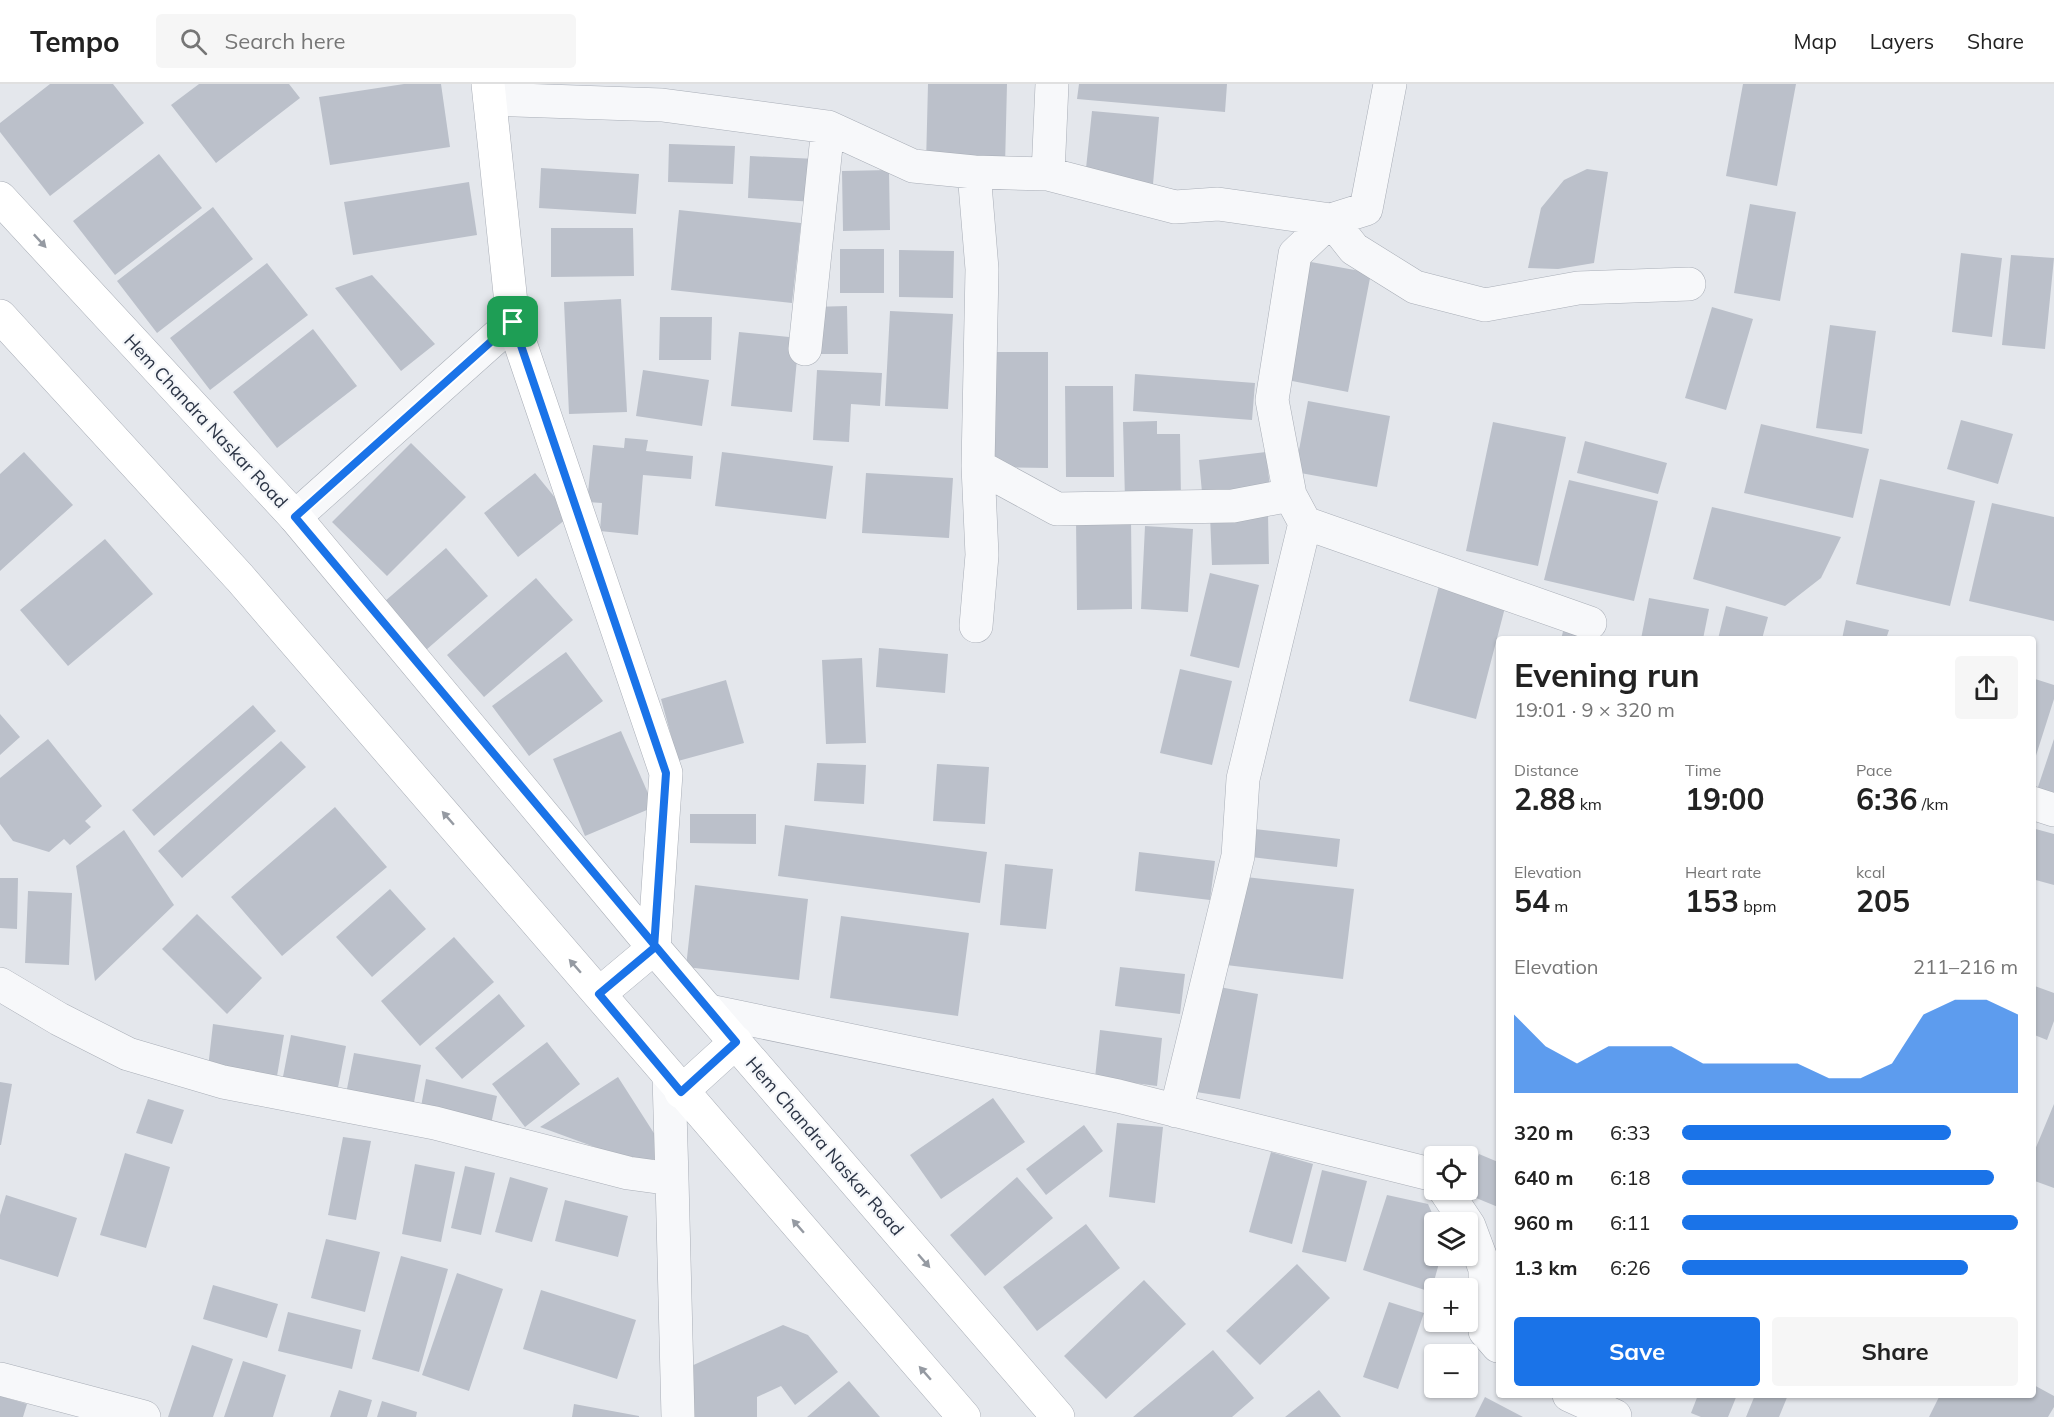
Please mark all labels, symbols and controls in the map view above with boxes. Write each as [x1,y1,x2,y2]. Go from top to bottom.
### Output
search box [156,14,576,68]
text: Tempo [30,24,120,59]
icon: search [177,25,210,58]
text: Search here [225,27,346,55]
text: Map [1794,28,1837,54]
text: Layers [1870,28,1934,54]
text: Share [1967,28,2024,54]
one-way arrow [33,233,46,248]
pin [487,296,538,347]
icon: arrive [496,305,529,338]
street label: Hem Chandra Naskar Road [119,329,293,513]
text: Evening run [1514,654,1700,695]
button: share [1955,656,2018,719]
text: 19:01 · 9 × 320 m [1514,697,1675,722]
text: Distance [1514,760,1579,780]
text: Time [1685,760,1721,780]
text: Pace [1856,760,1892,780]
text: 2.88 [1514,780,1575,818]
text: 19:00 [1685,780,1764,818]
text: 6:36 [1856,780,1917,818]
text: km [1575,794,1602,814]
text: /km [1917,794,1948,814]
one-way arrow [441,810,454,826]
text: Elevation [1514,862,1582,882]
text: Heart rate [1685,862,1761,882]
text: kcal [1856,862,1885,882]
text: 54 [1514,882,1550,920]
text: 153 [1685,882,1739,920]
text: 205 [1856,882,1910,920]
text: m [1550,896,1568,916]
text: bpm [1739,896,1776,916]
text: Elevation [1514,954,1599,979]
text: 211–216 m [1913,954,2018,979]
one-way arrow [569,959,582,974]
street label: Hem Chandra Naskar Road [741,1052,909,1240]
text: 320 m [1514,1120,1573,1145]
text: 6:33 [1610,1120,1651,1145]
map controls [1424,1146,1478,1398]
button: locate [1424,1146,1478,1200]
text: 640 m [1514,1165,1573,1190]
text: 6:18 [1610,1165,1651,1190]
text: 960 m [1514,1210,1573,1235]
text: 6:11 [1610,1210,1651,1235]
button: layers [1424,1212,1478,1266]
one-way arrow [791,1218,804,1233]
one-way arrow [917,1253,930,1268]
text: 1.3 km [1514,1255,1577,1280]
text: 6:26 [1610,1255,1651,1280]
button: + [1424,1278,1478,1332]
button: Save [1514,1317,1760,1386]
button: Share [1772,1317,2018,1386]
button: − [1424,1344,1478,1398]
one-way arrow [919,1366,932,1381]

